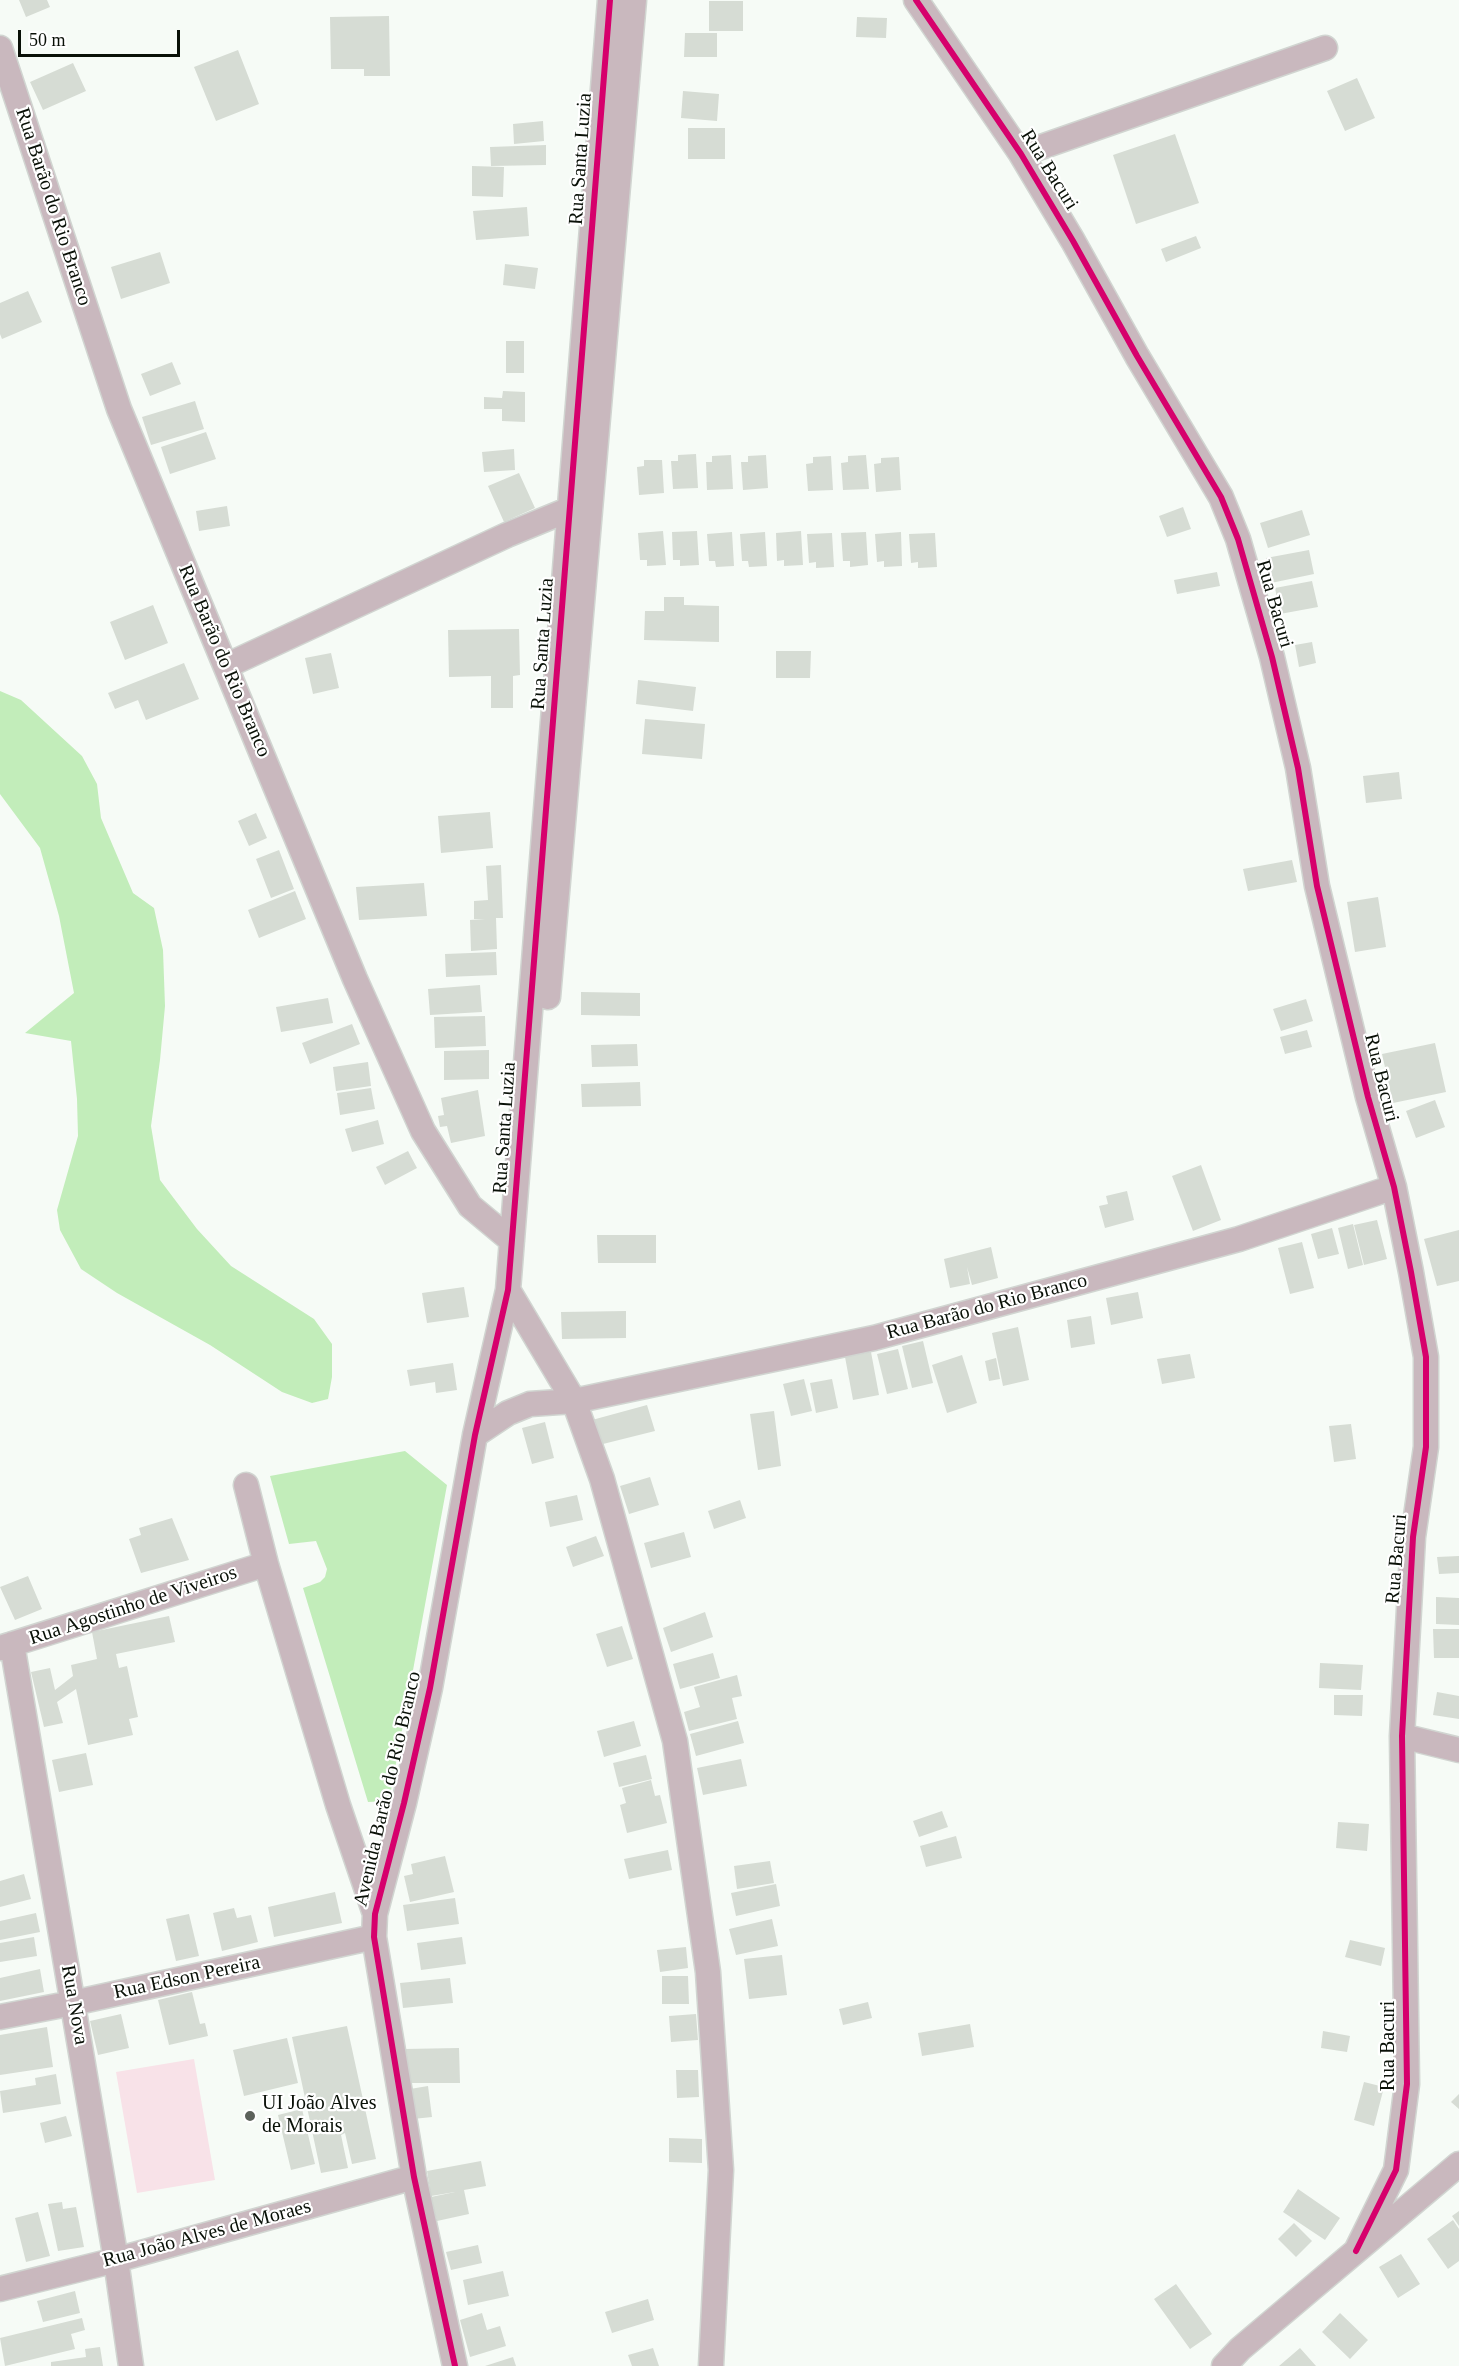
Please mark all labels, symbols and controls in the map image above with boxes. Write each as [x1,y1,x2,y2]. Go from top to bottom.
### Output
scale bar [21,18,183,56]
text: 50 m [29,30,66,50]
street label: Rua Santa Luzia [564,92,598,226]
street label: Rua Barão do Rio Branco [10,105,96,309]
street label: Rua Bacuri [1015,125,1083,215]
street label: Rua Bacuri [1250,557,1298,651]
street label: Rua Barão do Rio Branco [173,561,275,761]
street label: Rua Santa Luzia [526,577,560,711]
street label: Rua Bacuri [1358,1031,1404,1125]
street label: Rua Santa Luzia [488,1061,522,1195]
street label: Rua Barão do Rio Branco [884,1269,1090,1345]
street label: Rua Bacuri [1381,1513,1413,1605]
street label: Rua Agostinho de Viveiros [26,1561,240,1651]
street label: Avenida Barão do Rio Branco [349,1669,427,1909]
street label: Rua Edson Pereira [112,1951,262,2005]
street label: Rua Nova [55,1963,93,2047]
street label: Rua Bacuri [1377,2001,1401,2091]
place label: UI João Alves de Morais [262,2092,376,2139]
marker: UI João Alves de Morais [243,2109,257,2123]
street label: Rua João Alves de Moraes [100,2195,314,2273]

